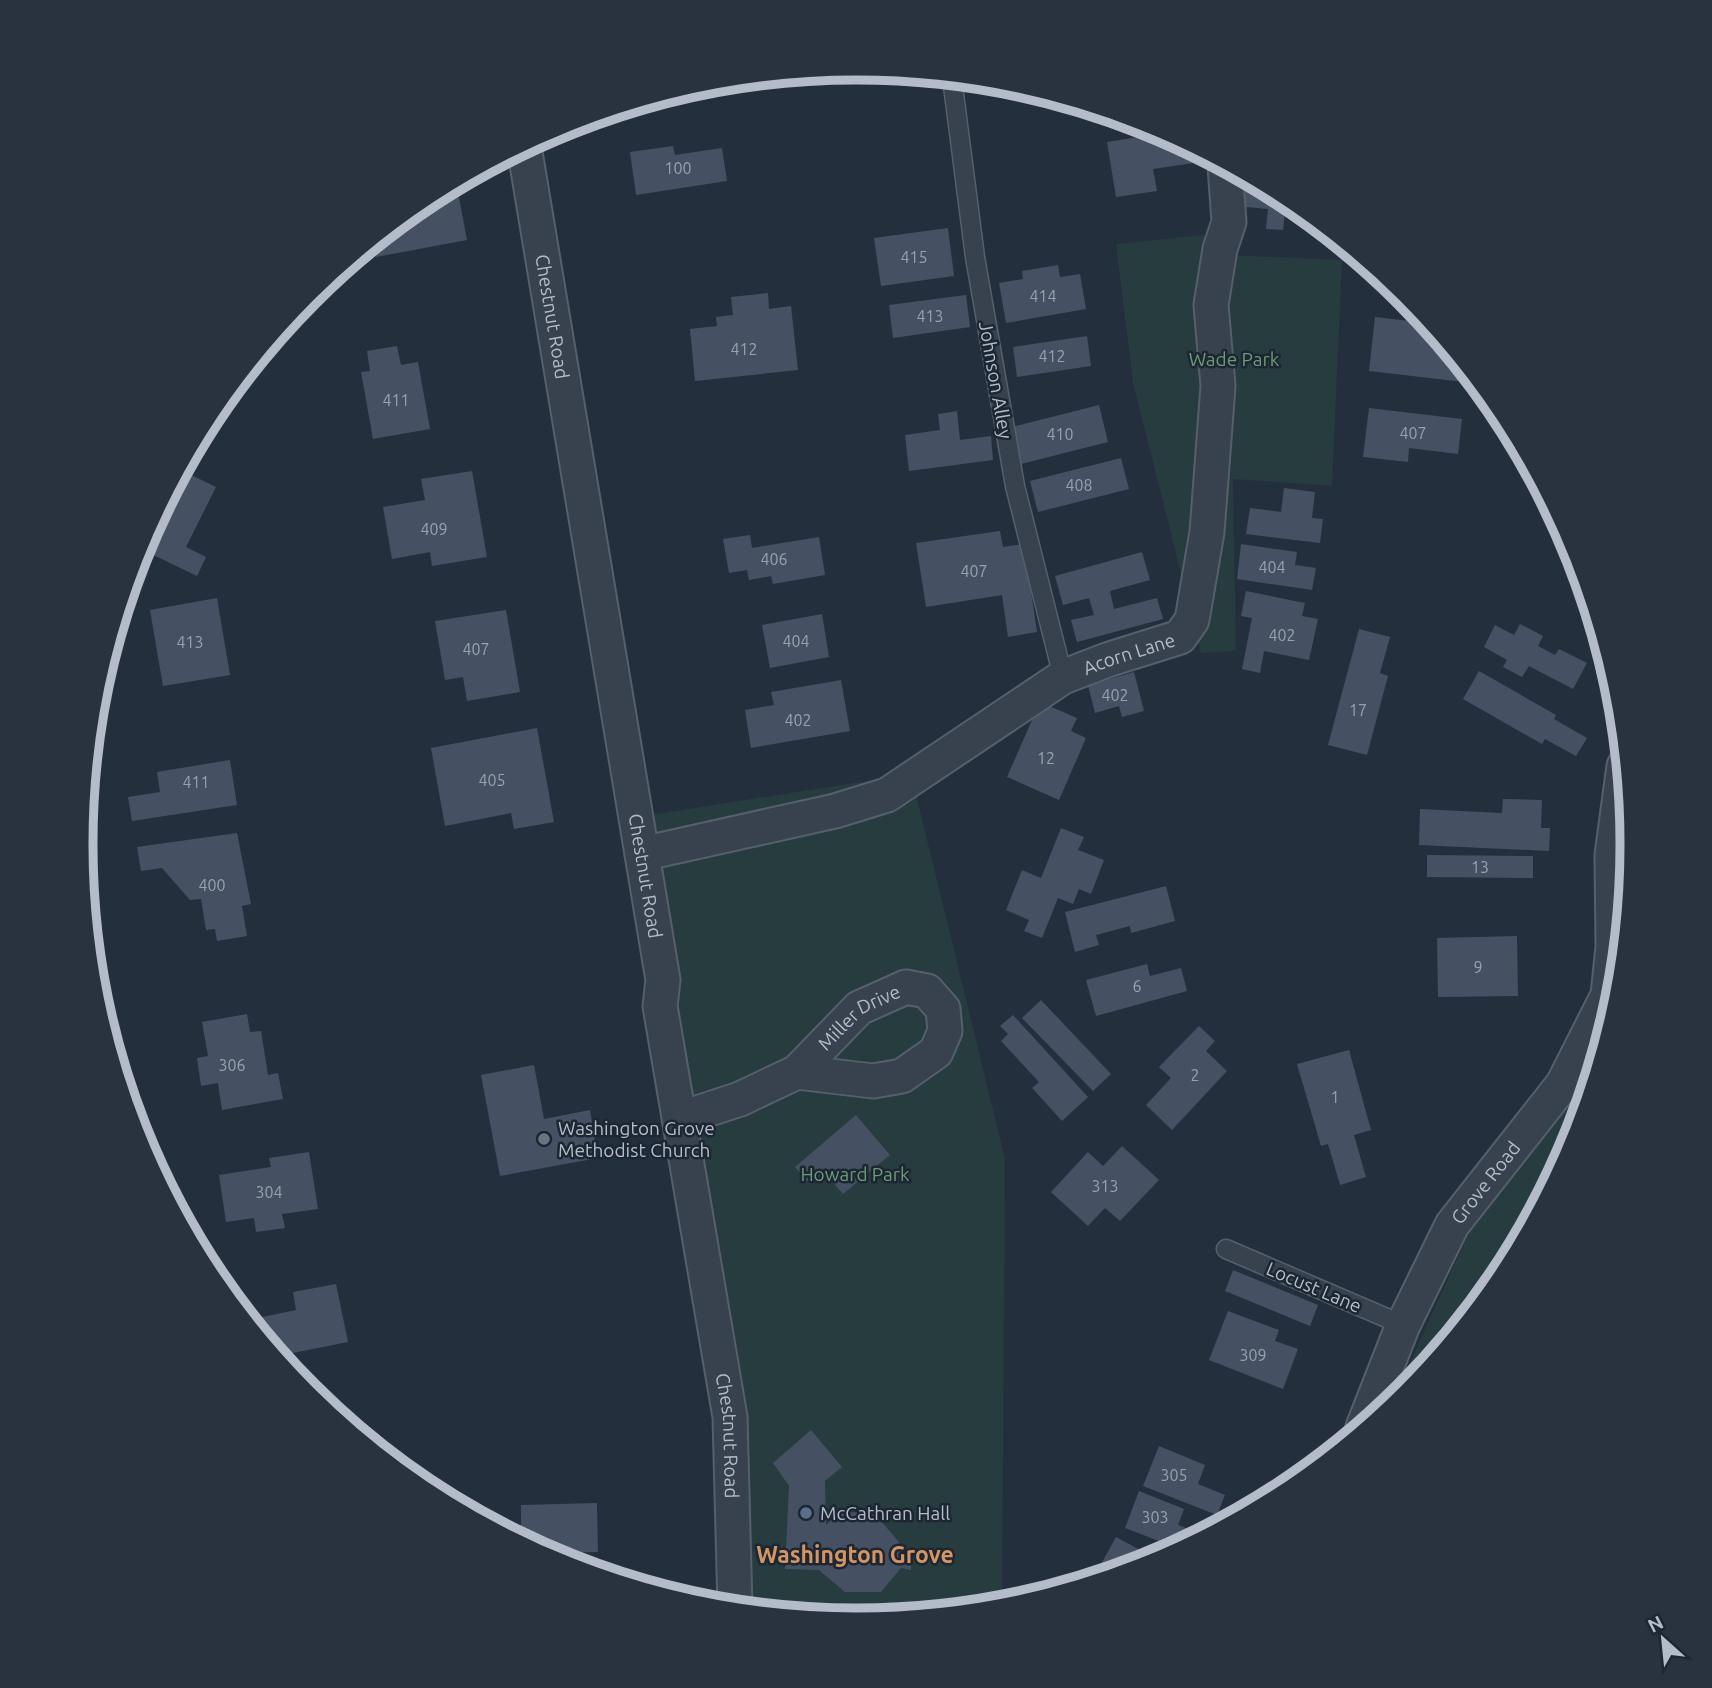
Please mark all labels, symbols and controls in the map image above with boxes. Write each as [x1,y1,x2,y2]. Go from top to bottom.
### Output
house number: 100 [664,159,692,177]
house number: 415 [900,248,928,266]
street label: Chestnut Road [531,253,574,381]
house number: 414 [1029,287,1057,305]
house number: 413 [916,307,944,325]
street label: Johnson Alley [975,320,1017,440]
house number: 412 [730,340,758,358]
house number: 412 [1038,347,1066,365]
park label: Wade Park [1189,348,1280,370]
house number: 411 [382,391,410,409]
house number: 407 [1399,424,1427,442]
house number: 410 [1046,425,1074,443]
house number: 408 [1065,476,1093,494]
house number: 409 [420,520,448,538]
house number: 406 [760,550,788,568]
house number: 404 [1258,558,1286,576]
house number: 407 [960,562,988,580]
house number: 402 [1268,626,1296,644]
street label: Acorn Lane [1080,628,1178,679]
house number: 404 [782,632,810,650]
house number: 413 [176,633,204,651]
house number: 407 [462,640,490,658]
house number: 402 [1101,686,1129,704]
house number: 17 [1349,701,1367,719]
house number: 402 [784,711,812,729]
house number: 12 [1037,749,1055,767]
house number: 405 [478,771,506,789]
house number: 411 [182,773,210,791]
street label: Chestnut Road [624,812,667,940]
house number: 13 [1471,858,1489,876]
house number: 400 [198,876,226,894]
house number: 9 [1473,958,1483,976]
house number: 6 [1132,977,1142,995]
street label: Miller Drive [813,980,904,1055]
house number: 306 [218,1056,246,1074]
house number: 2 [1190,1066,1200,1084]
house number: 1 [1330,1088,1340,1106]
place label: Washington Grove Methodist Church [558,1117,715,1161]
marker: Washington Grove Methodist Church [536,1131,552,1147]
street label: Grove Road [1446,1137,1525,1228]
park label: Howard Park [800,1163,910,1185]
house number: 313 [1091,1177,1119,1195]
house number: 304 [255,1183,283,1201]
street label: Locust Lane [1263,1257,1365,1317]
house number: 309 [1239,1346,1267,1364]
street label: Chestnut Road [712,1371,743,1499]
house number: 305 [1160,1466,1188,1484]
place label: McCathran Hall [820,1502,950,1524]
marker: McCathran Hall [798,1505,814,1521]
house number: 303 [1141,1508,1169,1526]
district label: Washington Grove [756,1542,954,1567]
north arrow [1628,1604,1698,1674]
text: N [1644,1611,1667,1637]

